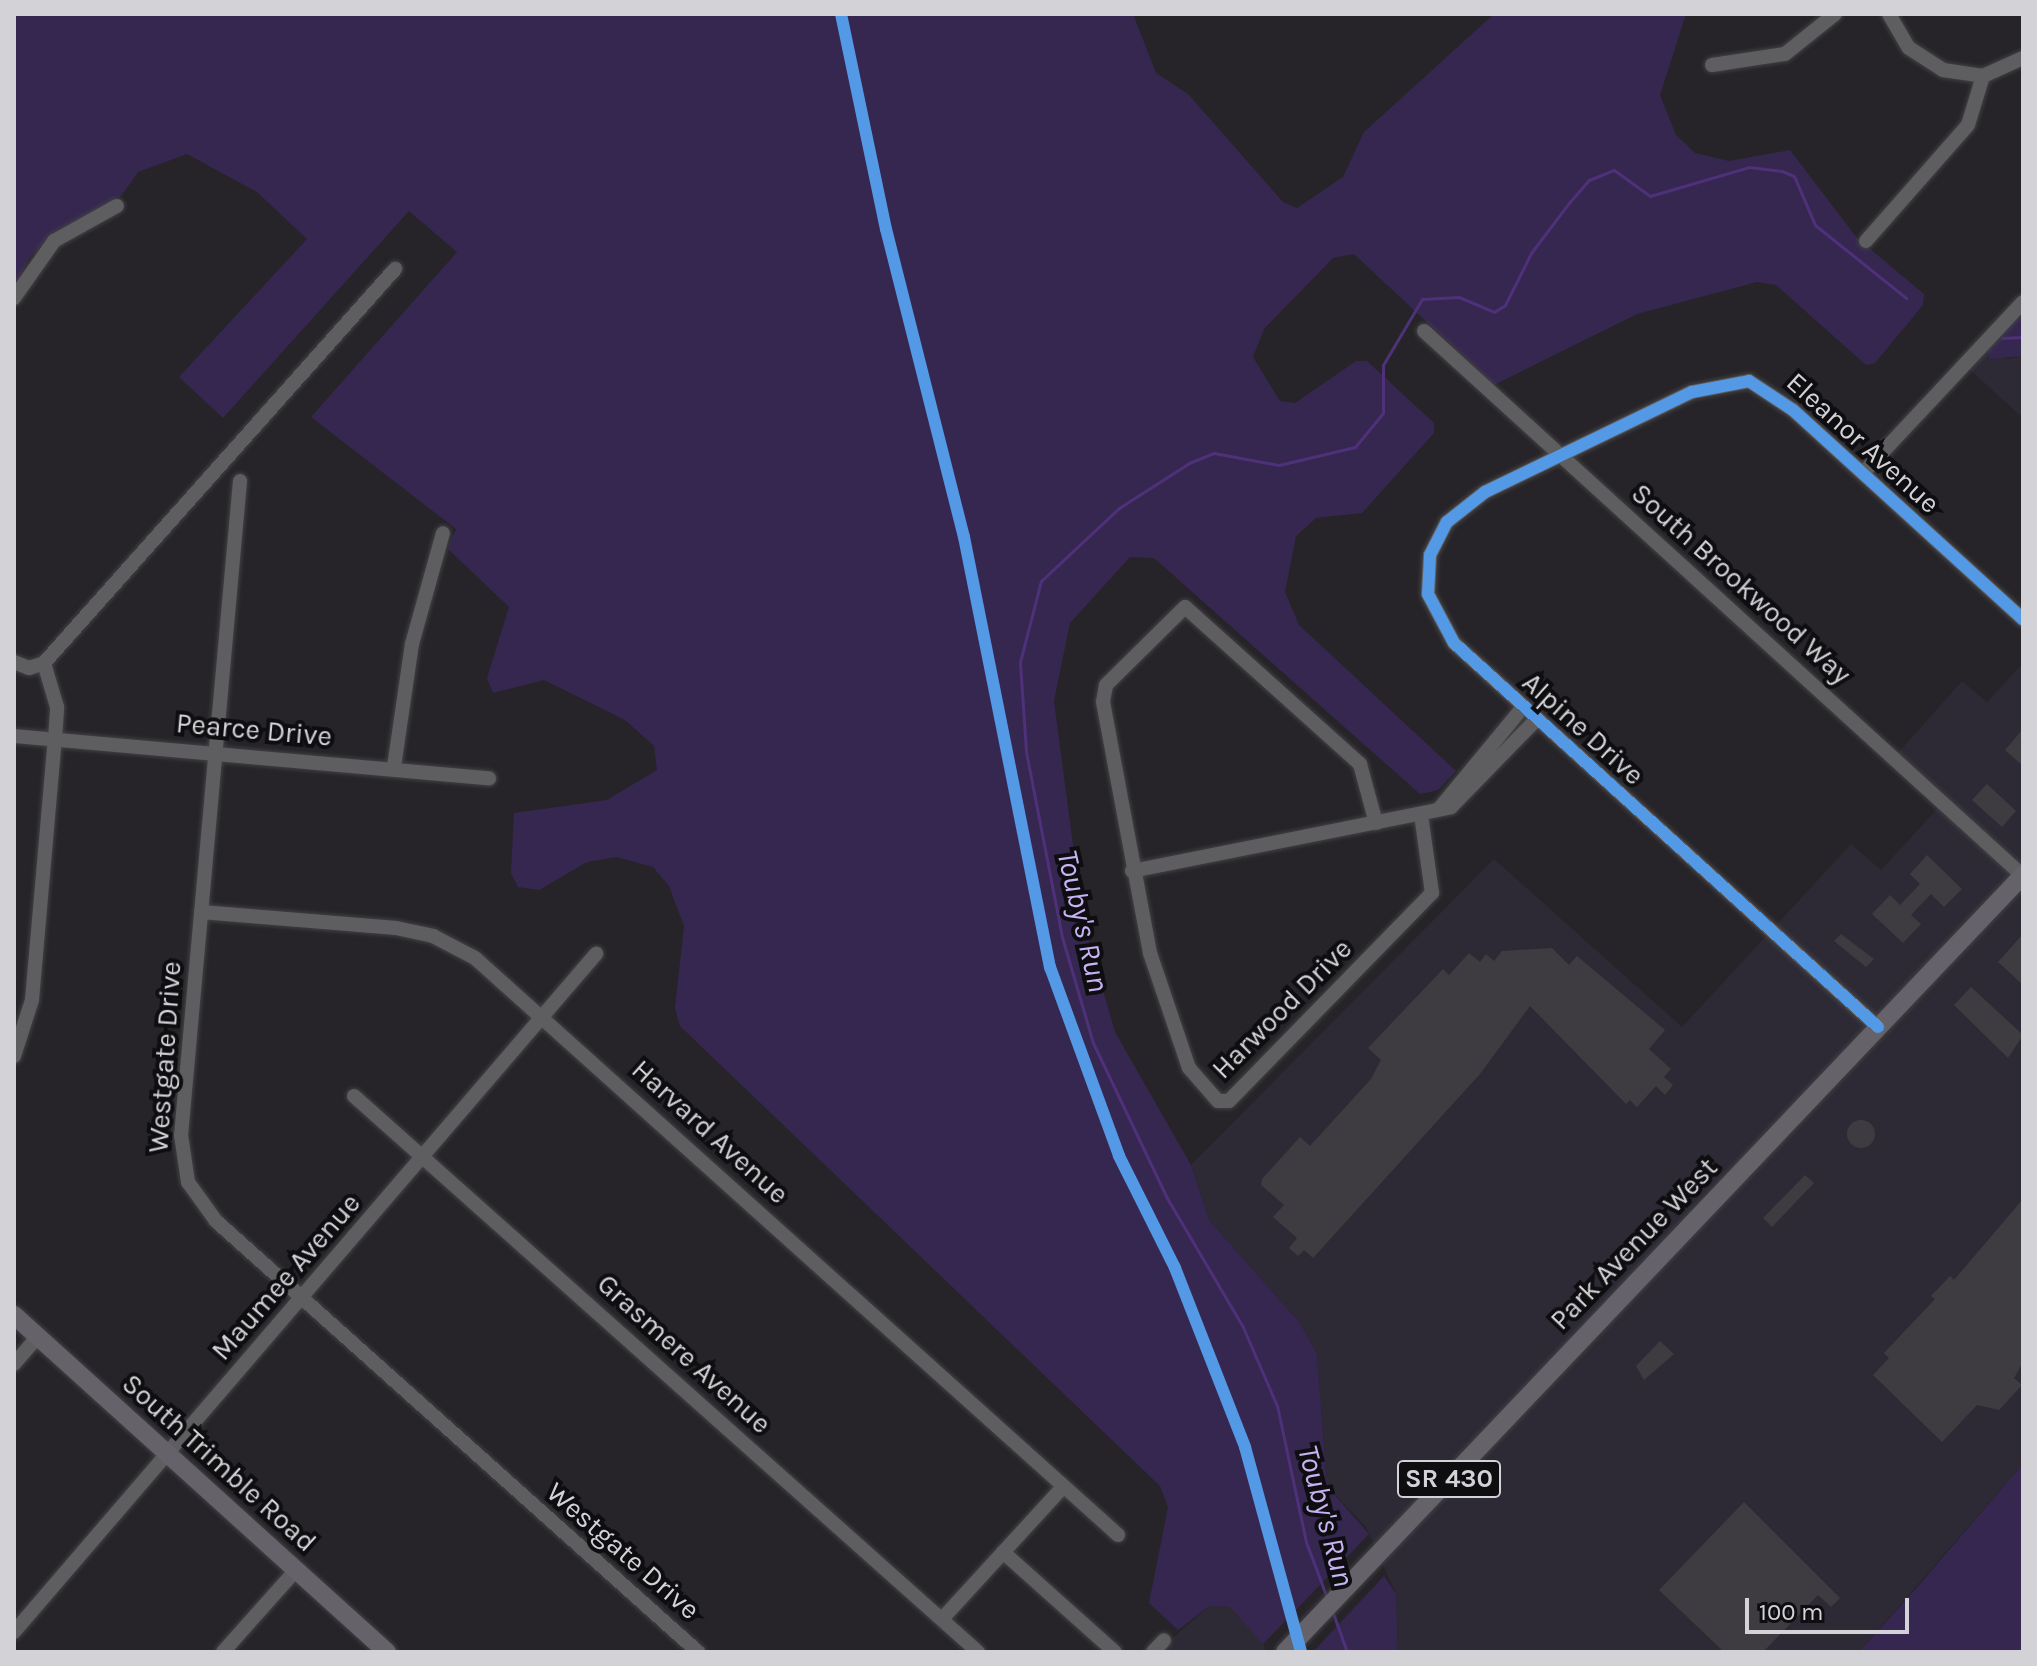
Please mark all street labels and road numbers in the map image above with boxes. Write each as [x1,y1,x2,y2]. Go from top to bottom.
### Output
street label: Eleanor Avenue [1779,365,1947,521]
street label: South Brookwood Way [1624,477,1858,691]
street label: Alpine Drive [1515,666,1651,792]
street label: Pearce Drive [175,706,333,754]
street label: Harwood Drive [1205,932,1359,1086]
street label: Westgate Drive [142,960,188,1154]
street label: Harvard Avenue [625,1053,795,1211]
street label: Park Avenue West [1543,1151,1725,1337]
street label: Maumee Avenue [204,1187,368,1367]
street label: Grasmere Avenue [590,1267,778,1441]
street label: South Trimble Road [115,1367,323,1559]
road number: SR 430 [1397,1457,1501,1501]
street label: Westgate Drive [540,1475,706,1627]

